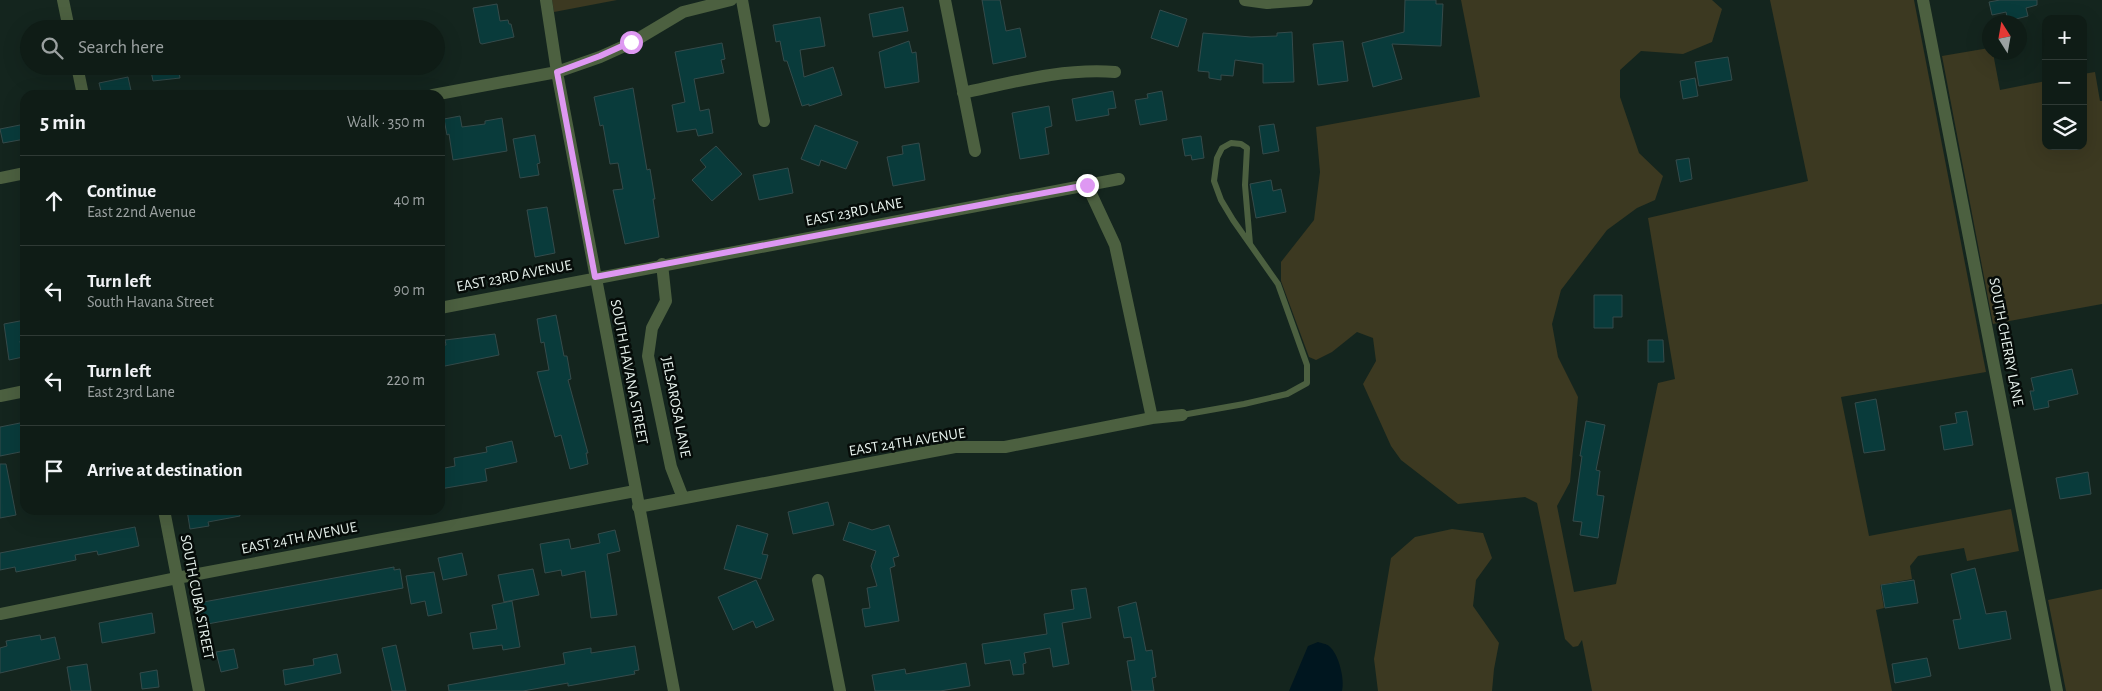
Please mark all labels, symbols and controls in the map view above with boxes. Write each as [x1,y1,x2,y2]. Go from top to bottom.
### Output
north arrow [1982,15,2027,60]
map controls [2042,15,2087,150]
button: + [2042,15,2087,60]
search box [20,20,445,75]
route start [620,31,643,54]
icon: search [38,34,66,62]
text: Search here [78,38,164,57]
button: − [2042,60,2087,105]
button: layers [2042,105,2087,150]
text: 5 min [40,112,86,133]
text: Walk · 350 m [347,114,425,130]
route end [1076,174,1099,197]
text: Continue [87,182,156,201]
icon: ahead [40,187,68,215]
text: 40 m [393,192,425,208]
street label: EAST 23RD LANE [804,195,904,229]
text: East 22nd Avenue [87,204,196,220]
street label: EAST 23RD AVENUE [455,257,573,295]
text: Turn left [87,272,151,291]
icon: left [40,277,68,305]
street label: SOUTH CHERRY LANE [1986,277,2026,407]
text: 90 m [394,282,425,298]
text: South Havana Street [87,294,214,310]
street label: SOUTH HAVANA STREET [608,298,651,446]
street label: JELSAROSA LANE [659,355,693,459]
text: Turn left [87,362,151,381]
icon: left [40,367,68,395]
text: 220 m [387,372,425,388]
text: East 23rd Lane [87,384,175,400]
street label: EAST 24TH AVENUE [848,425,966,459]
icon: arrive [40,457,68,485]
text: Arrive at destination [87,461,243,480]
street label: EAST 24TH AVENUE [240,519,358,557]
street label: SOUTH CUBA STREET [178,533,217,661]

